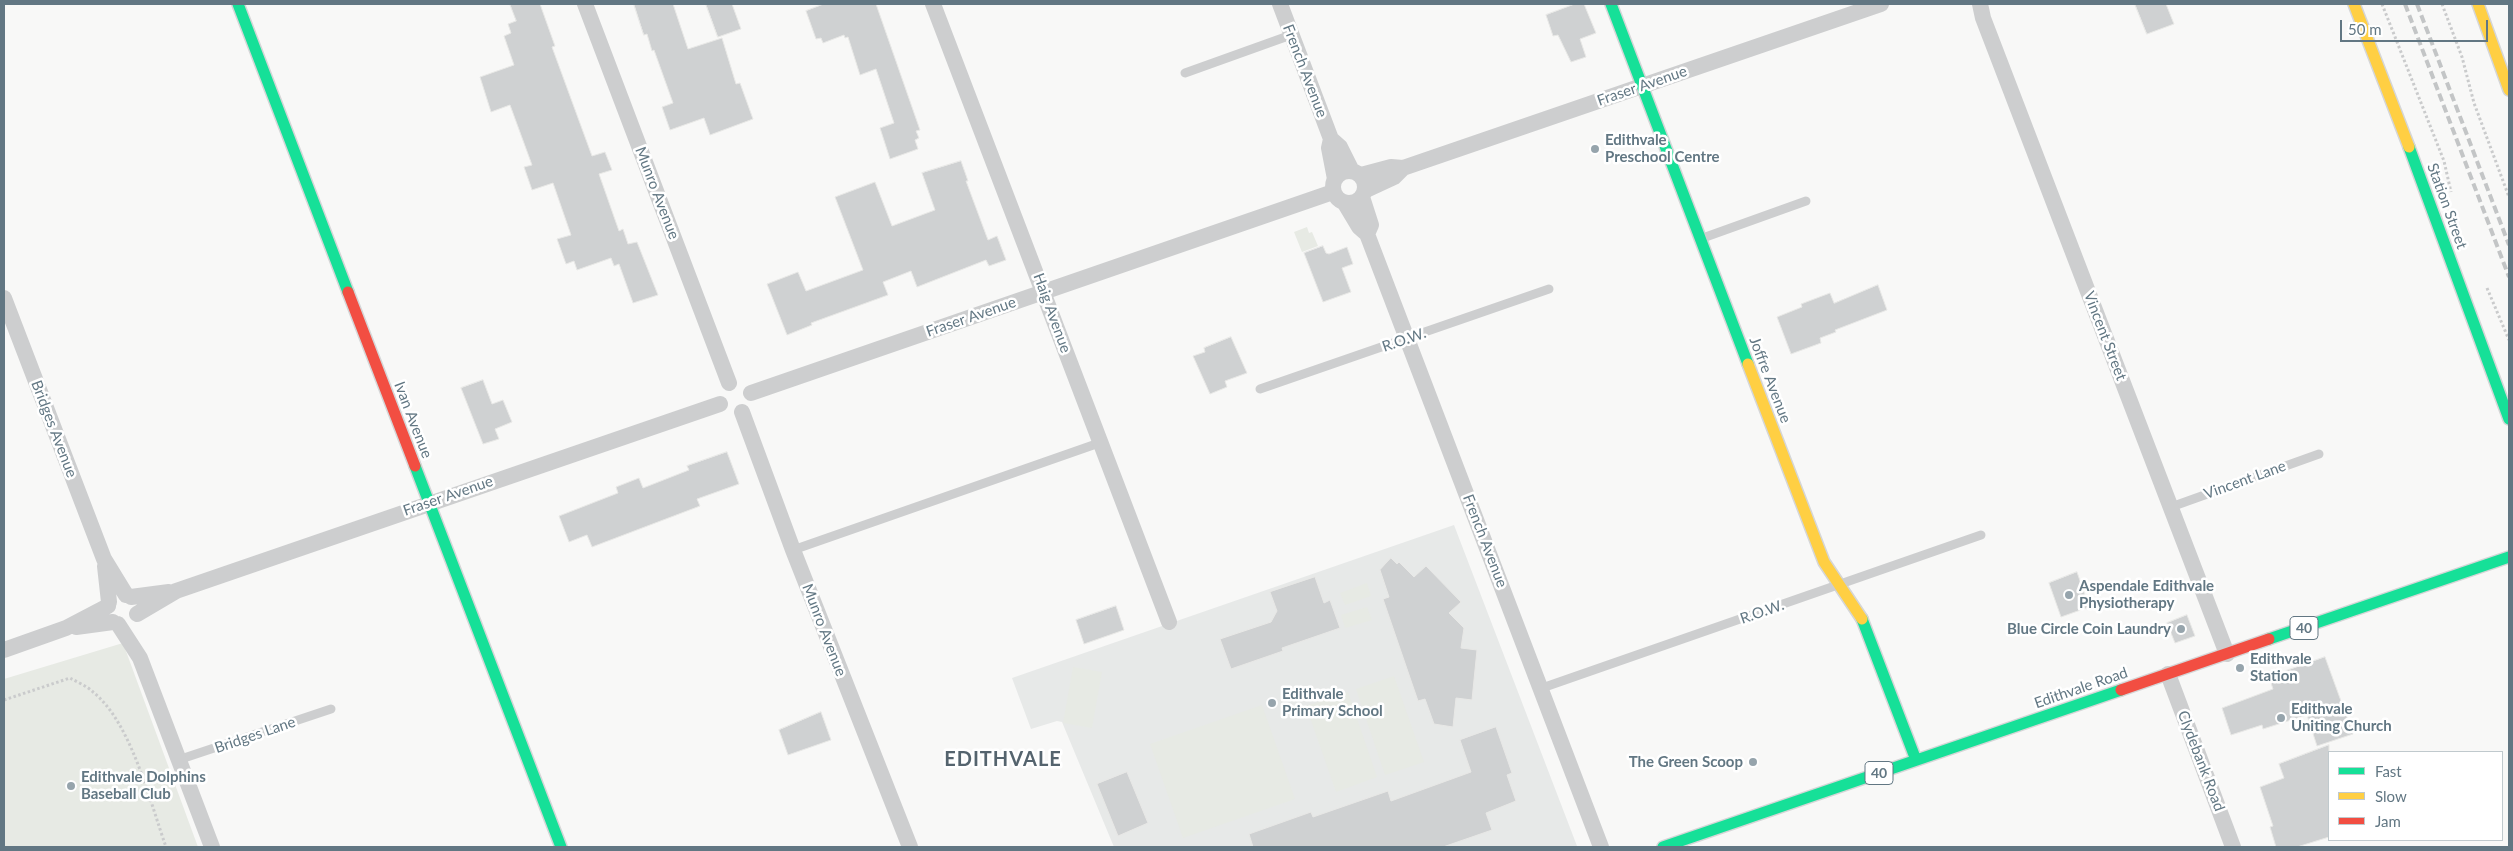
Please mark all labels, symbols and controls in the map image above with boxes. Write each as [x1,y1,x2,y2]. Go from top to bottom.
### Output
scale bar [2343,10,2490,42]
text: 50 m [2348,20,2382,38]
street label: French Avenue [1279,22,1331,120]
street label: Fraser Avenue [1595,62,1689,110]
place label: Edithvale Preschool Centre [1605,131,1720,166]
marker: Edithvale Preschool Centre [1589,143,1601,155]
street label: Munro Avenue [631,144,683,242]
street label: Station Street [2423,161,2471,251]
street label: Haig Avenue [1029,271,1075,355]
street label: Vincent Street [2080,289,2130,383]
street label: Fraser Avenue [924,293,1018,341]
street label: R.O.W. [1380,324,1428,356]
street label: Joffre Avenue [1745,334,1795,426]
street label: Bridges Avenue [27,378,81,480]
street label: Ivan Avenue [390,379,436,461]
street label: Vincent Lane [2202,457,2288,503]
street label: Fraser Avenue [401,472,495,520]
street label: French Avenue [1459,492,1511,590]
place label: Aspendale Edithvale Physiotherapy [2079,577,2214,612]
street label: Munro Avenue [798,581,850,679]
marker: Aspendale Edithvale Physiotherapy [2063,589,2075,601]
street label: R.O.W. [1738,596,1786,628]
road number: 40 [2290,616,2318,640]
place label: Blue Circle Coin Laundry [2007,620,2171,638]
marker: Blue Circle Coin Laundry [2175,623,2187,635]
place label: Edithvale Station [2250,650,2312,685]
marker: Edithvale Station [2234,662,2246,674]
street label: Edithvale Road [2032,664,2130,712]
place label: Edithvale Primary School [1282,685,1383,720]
marker: Edithvale Primary School [1266,697,1278,709]
place label: Edithvale Uniting Church [2291,700,2392,735]
street label: Clydebank Road [2174,708,2228,814]
marker: Edithvale Uniting Church [2275,712,2287,724]
street label: Bridges Lane [212,713,298,757]
district label: EDITHVALE [943,748,1063,772]
legend [2328,751,2503,841]
place label: The Green Scoop [1629,753,1743,771]
marker: The Green Scoop [1747,756,1759,768]
road number: 40 [1865,761,1893,784]
text: Fast [2375,762,2402,780]
place label: Edithvale Dolphins Baseball Club [81,768,206,803]
marker: Edithvale Dolphins Baseball Club [65,780,77,792]
text: Slow [2375,787,2407,805]
text: Jam [2375,812,2401,830]

